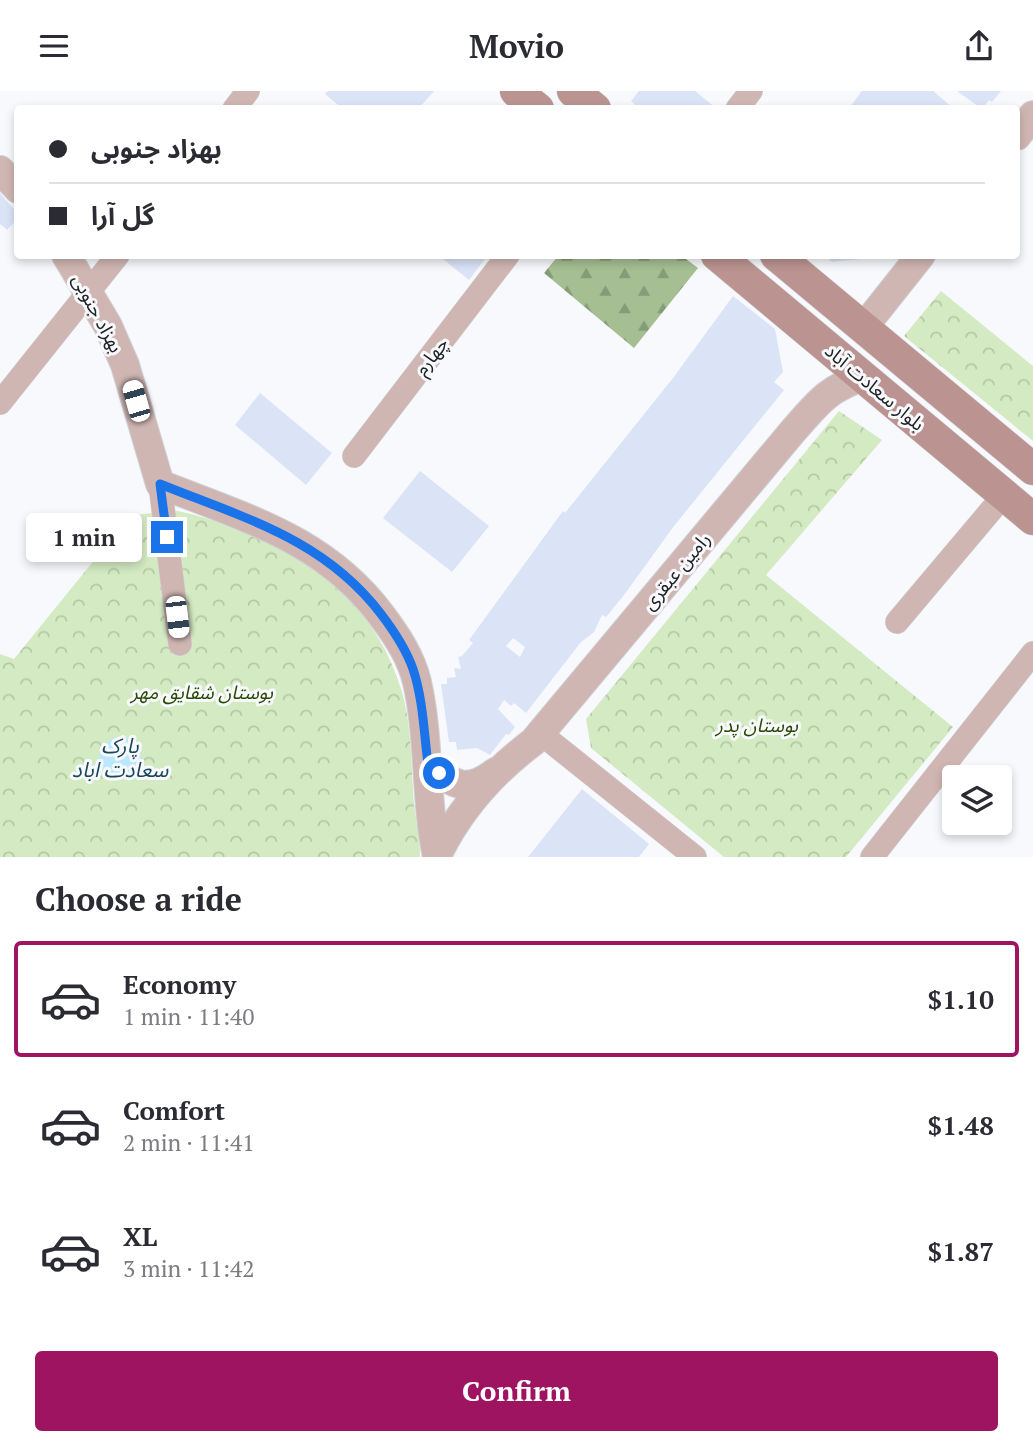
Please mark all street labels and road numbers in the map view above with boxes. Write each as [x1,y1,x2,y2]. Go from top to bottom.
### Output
street label: بهزاد جنوبی [67,269,130,357]
street label: چهارم [408,331,456,382]
street label: بلوار سعادت آباد [820,338,930,436]
street label: رامین عبقری [636,527,715,615]

